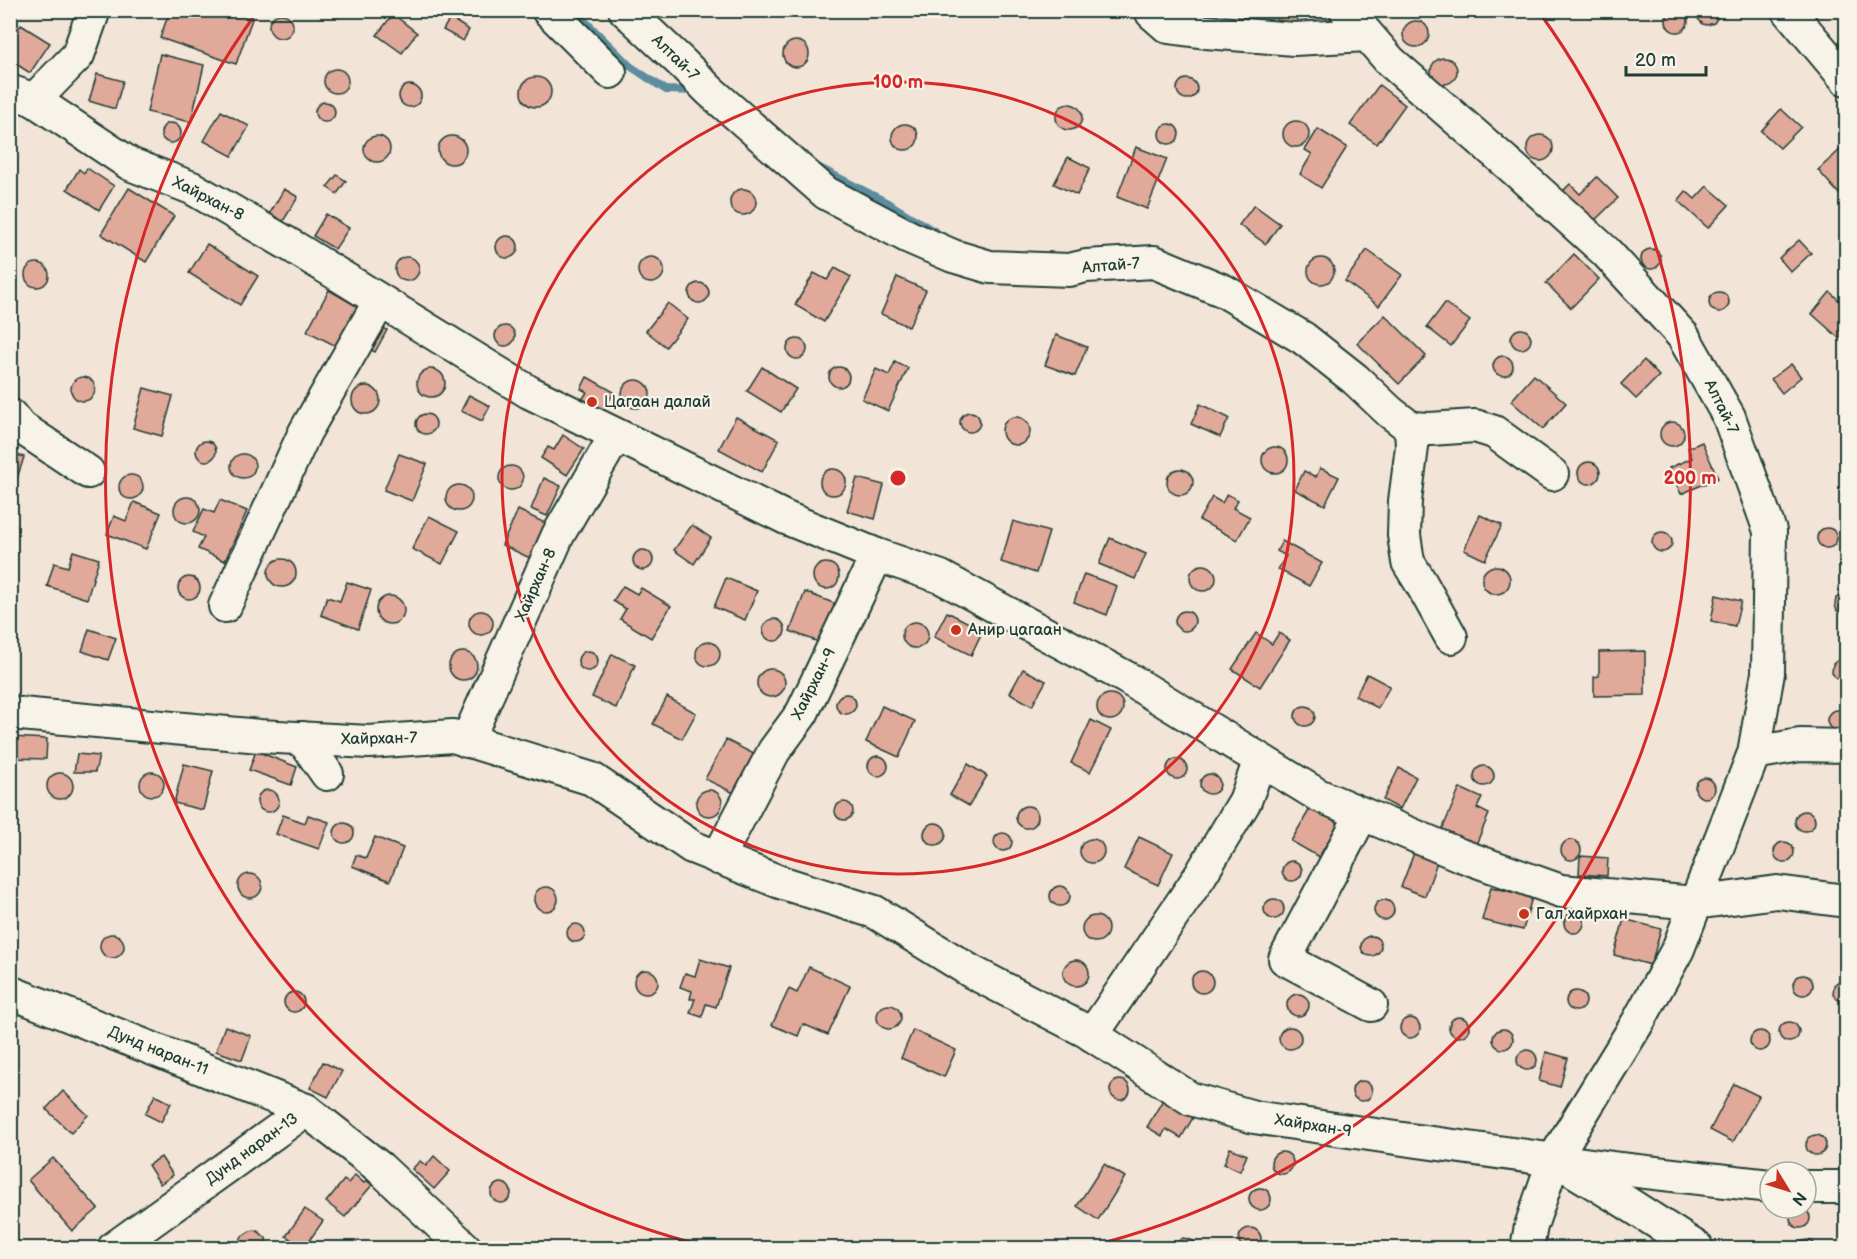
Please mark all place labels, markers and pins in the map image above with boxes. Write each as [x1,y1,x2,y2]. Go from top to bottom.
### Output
place label: Цагаан далай [604,393,711,412]
marker: Цагаан далай [585,395,599,409]
centre of rings [888,468,908,488]
place label: Анир цагаан [967,621,1062,640]
marker: Анир цагаан [949,623,963,637]
place label: Гал хайрхан [1536,905,1628,924]
marker: Гал хайрхан [1517,907,1531,921]

